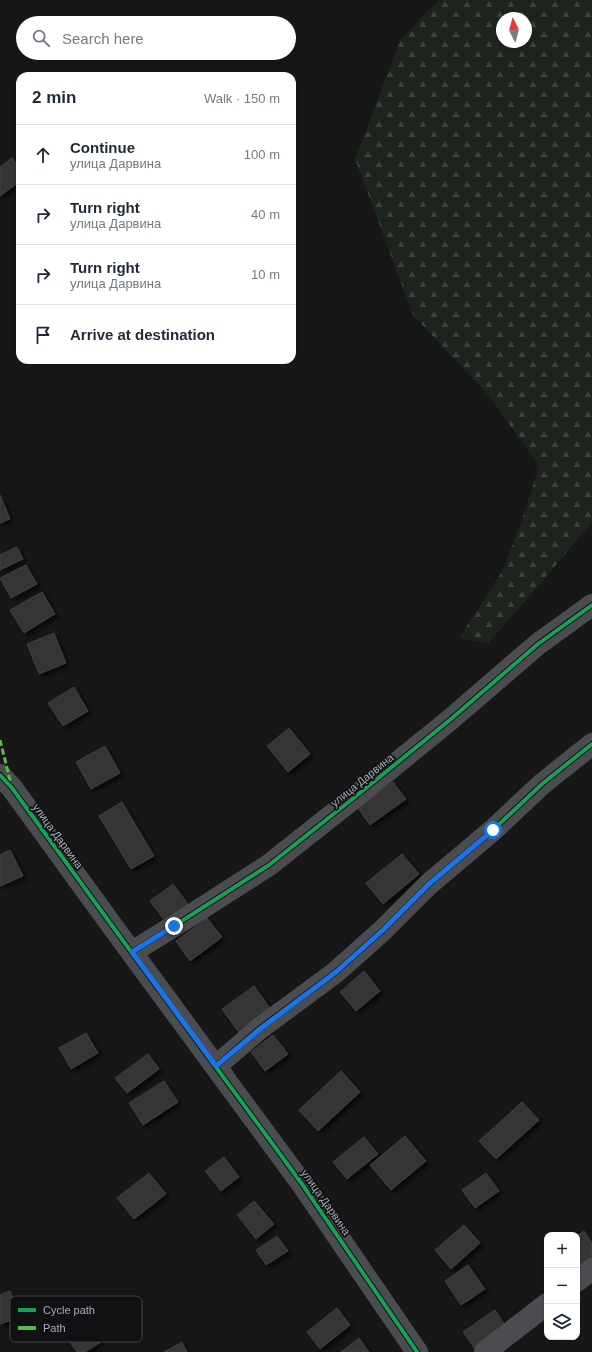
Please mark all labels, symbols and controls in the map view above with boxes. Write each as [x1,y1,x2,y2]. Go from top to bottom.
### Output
north arrow [496,12,532,48]
search box [16,16,296,60]
icon: search [30,27,52,49]
text: Search here [62,30,144,47]
text: 2 min [32,88,76,107]
text: Walk · 150 m [204,91,280,106]
text: Continue [70,139,135,156]
icon: ahead [32,144,54,166]
text: 100 m [244,147,280,162]
text: улица Дарвина [70,156,161,171]
text: Turn right [70,199,140,216]
icon: right [32,204,54,226]
text: 40 m [251,207,280,222]
text: улица Дарвина [70,216,161,231]
text: Turn right [70,259,140,276]
icon: right [32,264,54,286]
text: 10 m [251,267,280,282]
text: улица Дарвина [70,276,161,291]
icon: arrive [32,324,54,346]
text: Arrive at destination [70,326,215,343]
street label: улица Дарвина [328,751,396,809]
street label: улица Дарвина [30,801,86,871]
route start [484,821,502,839]
route end [165,917,183,935]
street label: улица Дарвина [299,1167,354,1238]
map controls [544,1232,580,1340]
button: + [544,1232,580,1268]
button: − [544,1268,580,1304]
legend [10,1296,142,1342]
text: Cycle path [43,1304,95,1316]
button: layers [544,1304,580,1340]
text: Path [43,1322,66,1334]

